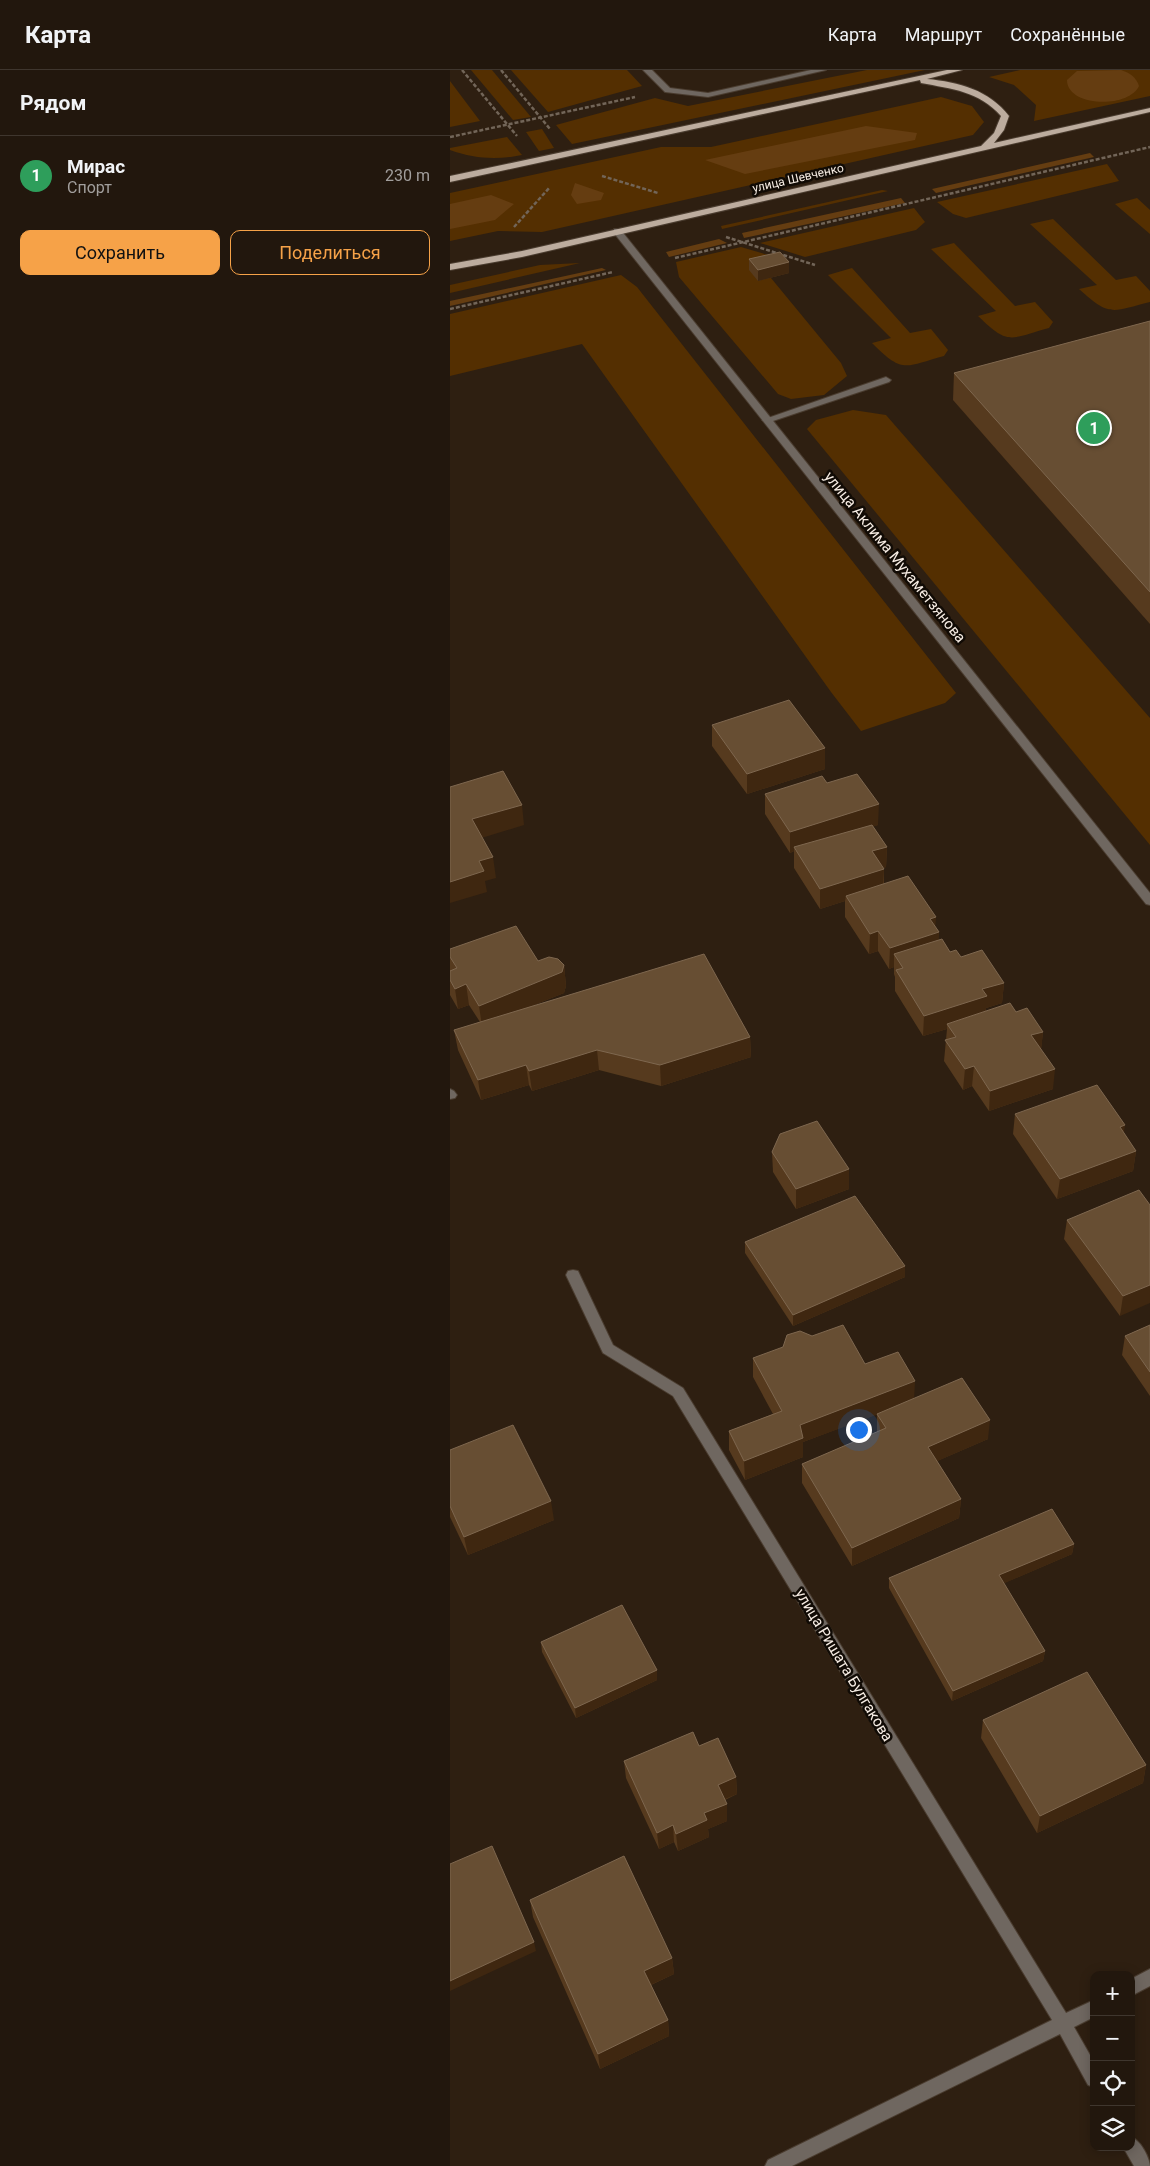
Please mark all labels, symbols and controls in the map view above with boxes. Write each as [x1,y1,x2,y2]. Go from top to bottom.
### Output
text: Карта [25,21,91,49]
text: Карта [828,24,877,45]
text: Маршрут [905,24,982,45]
text: Сохранённые [1010,24,1125,45]
text: Рядом [20,91,86,115]
text: Мирас [67,155,125,178]
street label: улица Шевченко [751,161,845,195]
text: 1 [31,166,41,185]
text: 230 m [385,166,430,185]
text: Спорт [67,178,112,197]
button: Сохранить [20,230,220,275]
button: Поделиться [230,230,430,275]
pin: 1 [1078,409,1110,447]
street label: улица Аклима Мухаметзянова [820,468,970,646]
your location [846,1417,872,1443]
street label: улица Ришата Булгакова [791,1585,897,1745]
map controls [1090,1971,1135,2151]
button: + [1090,1971,1135,2016]
button: − [1090,2016,1135,2061]
button: locate [1090,2061,1135,2106]
button: layers [1090,2106,1135,2151]

